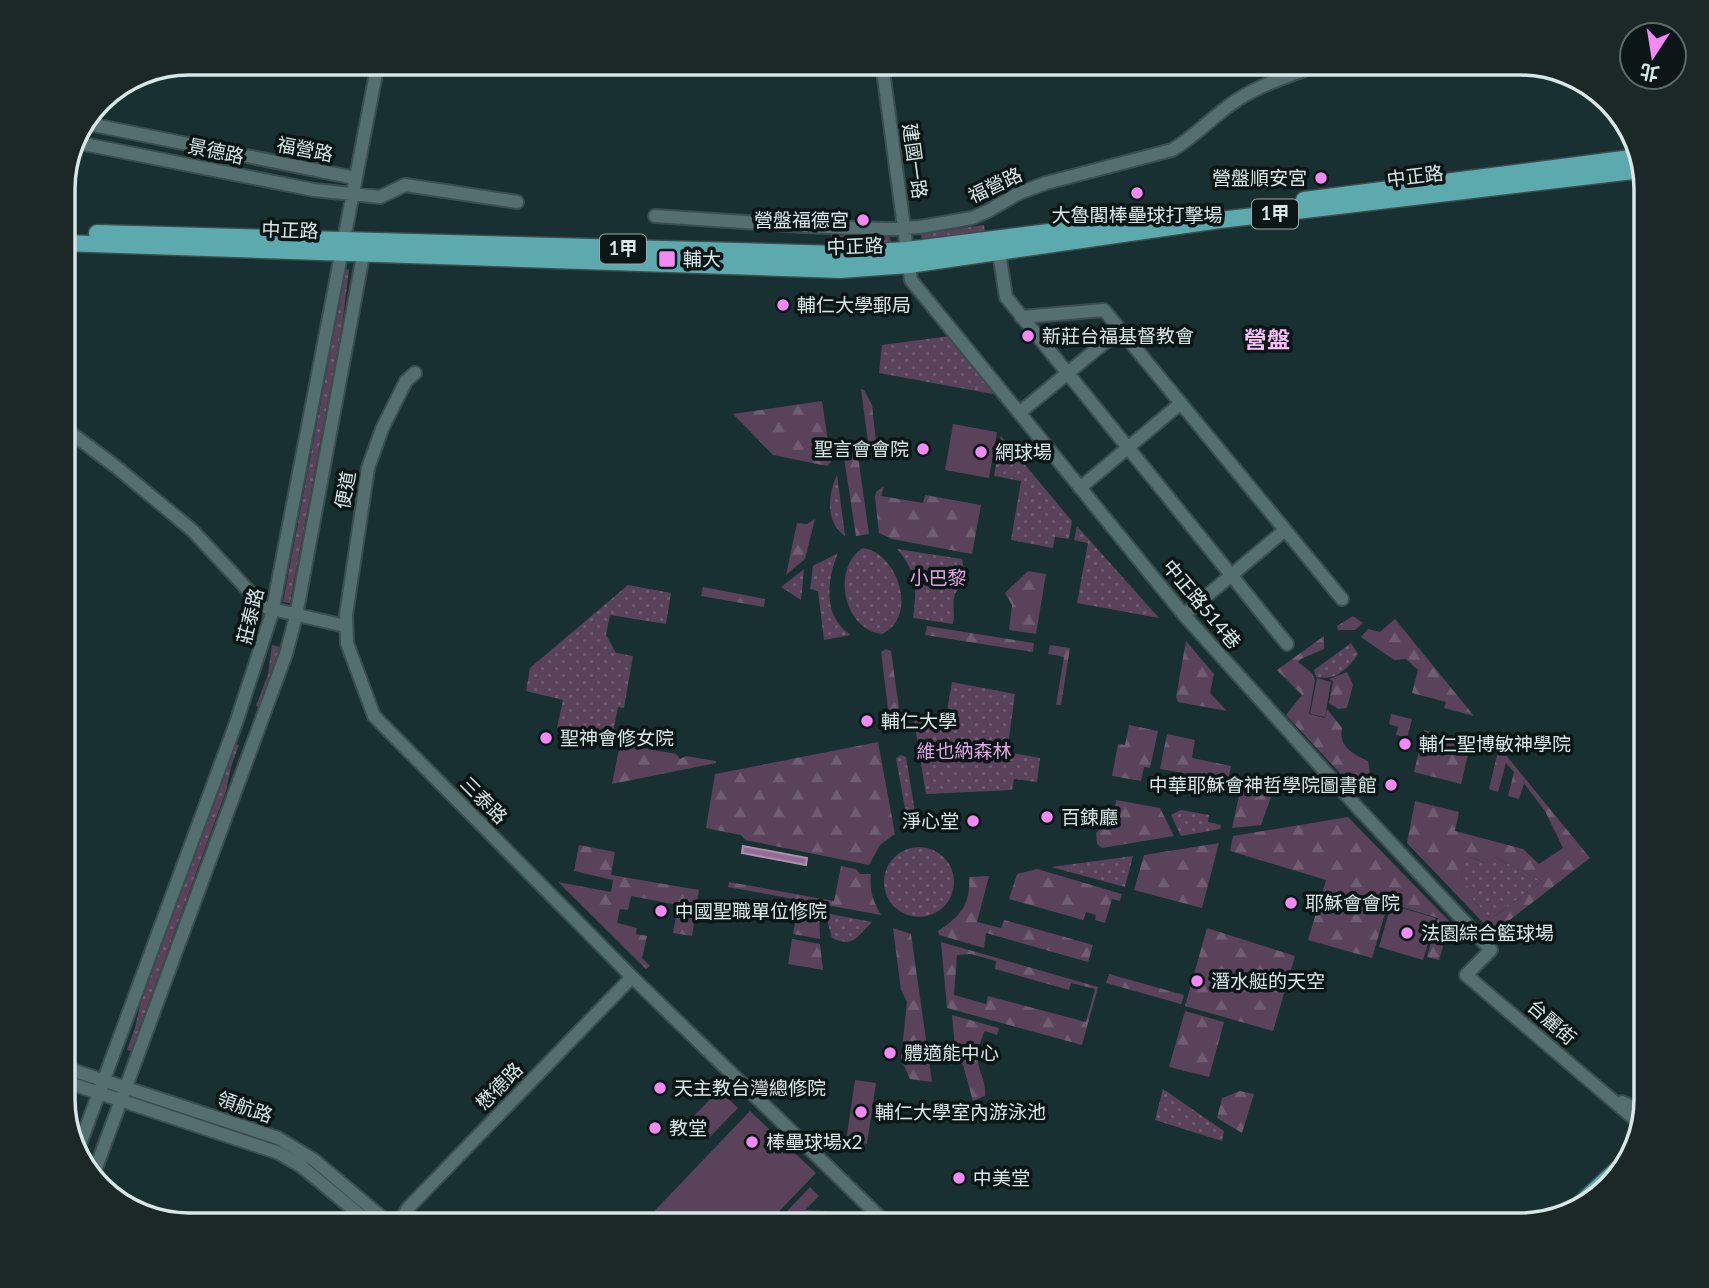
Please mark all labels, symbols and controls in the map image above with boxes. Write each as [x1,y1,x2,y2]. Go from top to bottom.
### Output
north arrow [1618,21,1688,91]
text: 北 [1638,60,1661,86]
street label: 建國一路 [899,122,932,200]
street label: 福營路 [275,132,335,165]
street label: 景德路 [186,133,246,168]
street label: 中正路 [1385,161,1445,190]
street label: 福營路 [964,162,1025,207]
place label: 營盤順安宮 [1212,166,1307,189]
marker: 營盤順安宮 [1313,170,1329,186]
marker: 大魯閣棒壘球打擊場 [1129,185,1145,201]
road number: 1甲 [1252,200,1298,229]
place label: 大魯閣棒壘球打擊場 [1051,203,1223,226]
place label: 營盤福德宮 [754,208,849,231]
marker: 營盤福德宮 [855,212,871,228]
street label: 中正路 [261,217,319,242]
street label: 中正路 [826,233,884,258]
road number: 1甲 [600,234,646,264]
place label: 輔大 [683,247,721,270]
marker: 輔大 [657,249,677,269]
place label: 輔仁大學郵局 [797,293,911,316]
marker: 輔仁大學郵局 [775,297,791,313]
place label: 新莊台福基督教會 [1042,324,1194,347]
district label: 營盤 [1244,325,1290,353]
marker: 新莊台福基督教會 [1020,328,1036,344]
place label: 聖言會會院 [814,437,909,460]
place label: 網球場 [995,440,1052,463]
marker: 聖言會會院 [915,441,931,457]
marker: 網球場 [973,444,989,460]
street label: 便道 [330,469,359,511]
street label: 中正路514巷 [1159,555,1246,653]
park label: 小巴黎 [909,566,967,589]
street label: 莊泰路 [231,585,268,646]
place label: 輔仁大學 [881,709,957,732]
marker: 輔仁大學 [859,713,875,729]
place label: 聖神會修女院 [560,726,674,749]
marker: 聖神會修女院 [538,730,554,746]
place label: 輔仁聖博敏神學院 [1419,732,1571,755]
marker: 輔仁聖博敏神學院 [1397,736,1413,752]
park label: 維也納森林 [916,739,1012,762]
street label: 三泰路 [456,771,513,828]
place label: 中華耶穌會神哲學院圖書館 [1149,773,1377,796]
marker: 中華耶穌會神哲學院圖書館 [1383,777,1399,793]
place label: 百鍊廳 [1061,805,1118,828]
place label: 淨心堂 [902,809,959,832]
marker: 百鍊廳 [1039,809,1055,825]
marker: 淨心堂 [965,813,981,829]
place label: 耶穌會會院 [1305,891,1400,914]
marker: 耶穌會會院 [1283,895,1299,911]
place label: 中國聖職單位修院 [675,899,827,922]
marker: 中國聖職單位修院 [653,903,669,919]
place label: 法園綜合籃球場 [1421,921,1554,944]
marker: 法園綜合籃球場 [1399,925,1415,941]
place label: 潛水艇的天空 [1211,969,1325,992]
marker: 潛水艇的天空 [1189,973,1205,989]
street label: 台麗街 [1523,994,1581,1049]
place label: 體適能中心 [904,1041,999,1064]
marker: 體適能中心 [882,1045,898,1061]
street label: 懋德路 [471,1057,527,1114]
place label: 天主教台灣總修院 [674,1076,826,1099]
marker: 天主教台灣總修院 [652,1080,668,1096]
street label: 領航路 [214,1086,276,1127]
place label: 輔仁大學室內游泳池 [875,1100,1046,1123]
marker: 輔仁大學室內游泳池 [853,1104,869,1120]
place label: 教堂 [669,1116,707,1139]
marker: 教堂 [647,1120,663,1136]
place label: 棒壘球場x2 [766,1130,862,1153]
marker: 棒壘球場x2 [744,1134,760,1150]
place label: 中美堂 [973,1166,1030,1189]
marker: 中美堂 [951,1170,967,1186]

